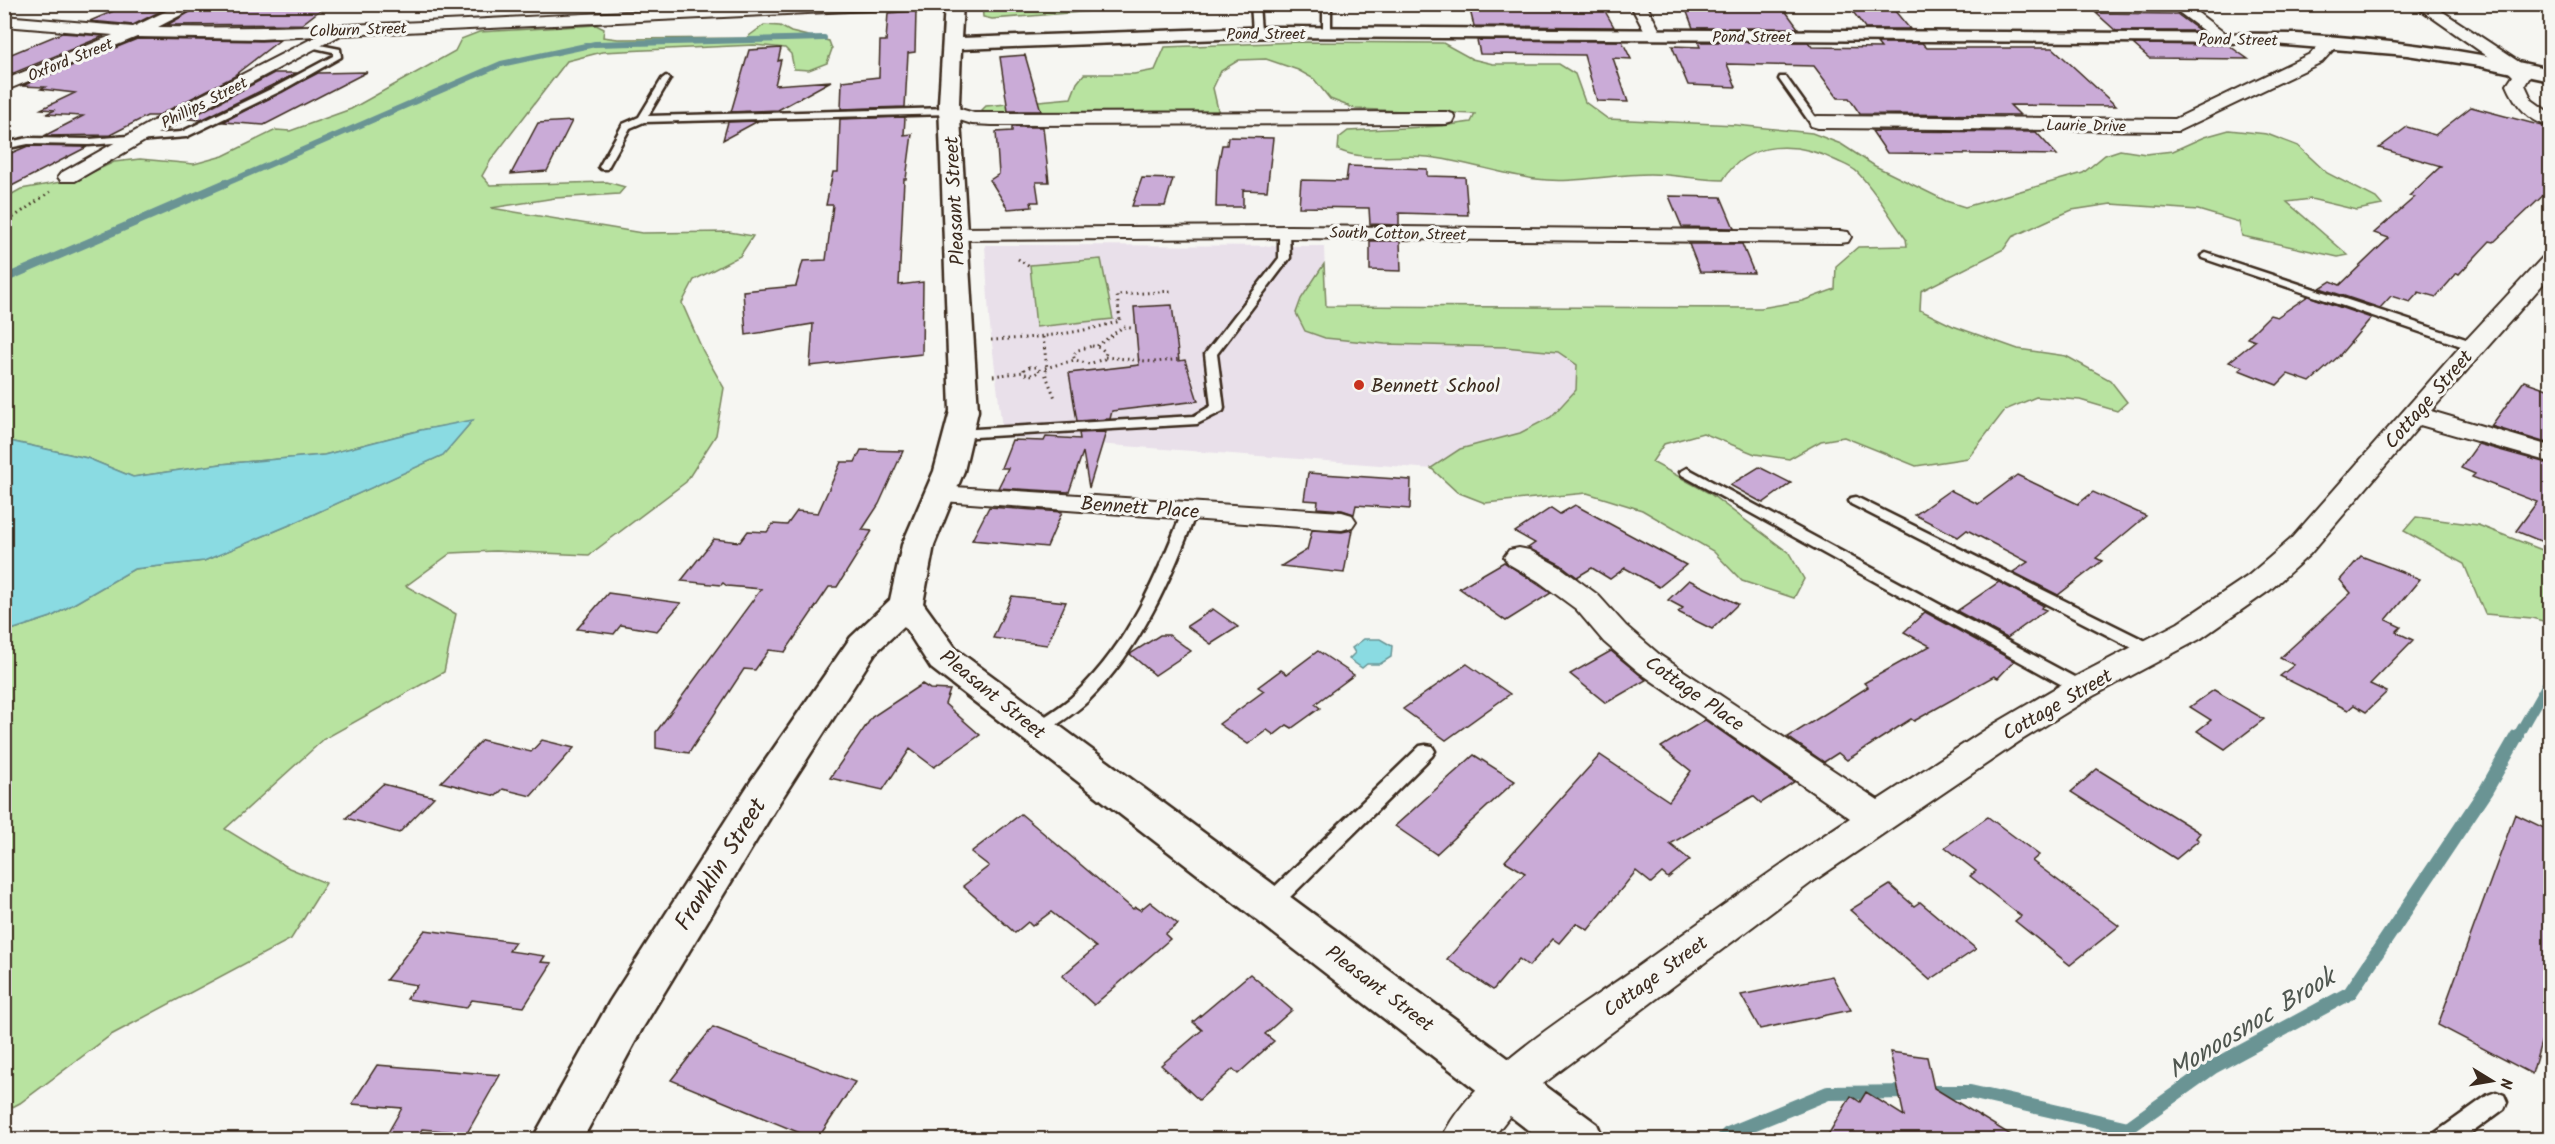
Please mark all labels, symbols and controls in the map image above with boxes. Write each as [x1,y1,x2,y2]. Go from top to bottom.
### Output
street label: Colburn Street [309,16,408,45]
street label: Pond Street [1226,22,1307,47]
street label: Pond Street [1712,25,1793,50]
street label: Pond Street [2198,27,2279,54]
street label: Oxford Street [24,32,118,89]
street label: Phillips Street [157,70,253,136]
street label: Laurie Drive [2046,113,2126,140]
street label: Pleasant Street [937,135,975,266]
street label: South Cotton Street [1329,221,1467,248]
street label: Cottage Street [2377,343,2482,457]
place label: Bennett School [1371,371,1500,403]
marker: Bennett School [1352,378,1366,392]
street label: Bennett Place [1080,489,1200,529]
street label: Pleasant Street [931,642,1052,749]
street label: Cottage Place [1637,648,1750,741]
street label: Cottage Street [1997,661,2120,750]
street label: Franklin Street [665,790,778,939]
street label: Cottage Street [1597,928,1716,1027]
street label: Pleasant Street [1318,938,1440,1041]
water label: Monoosnoc Brook [2160,956,2347,1091]
north arrow [2462,1051,2522,1111]
text: N [2492,1076,2518,1091]

